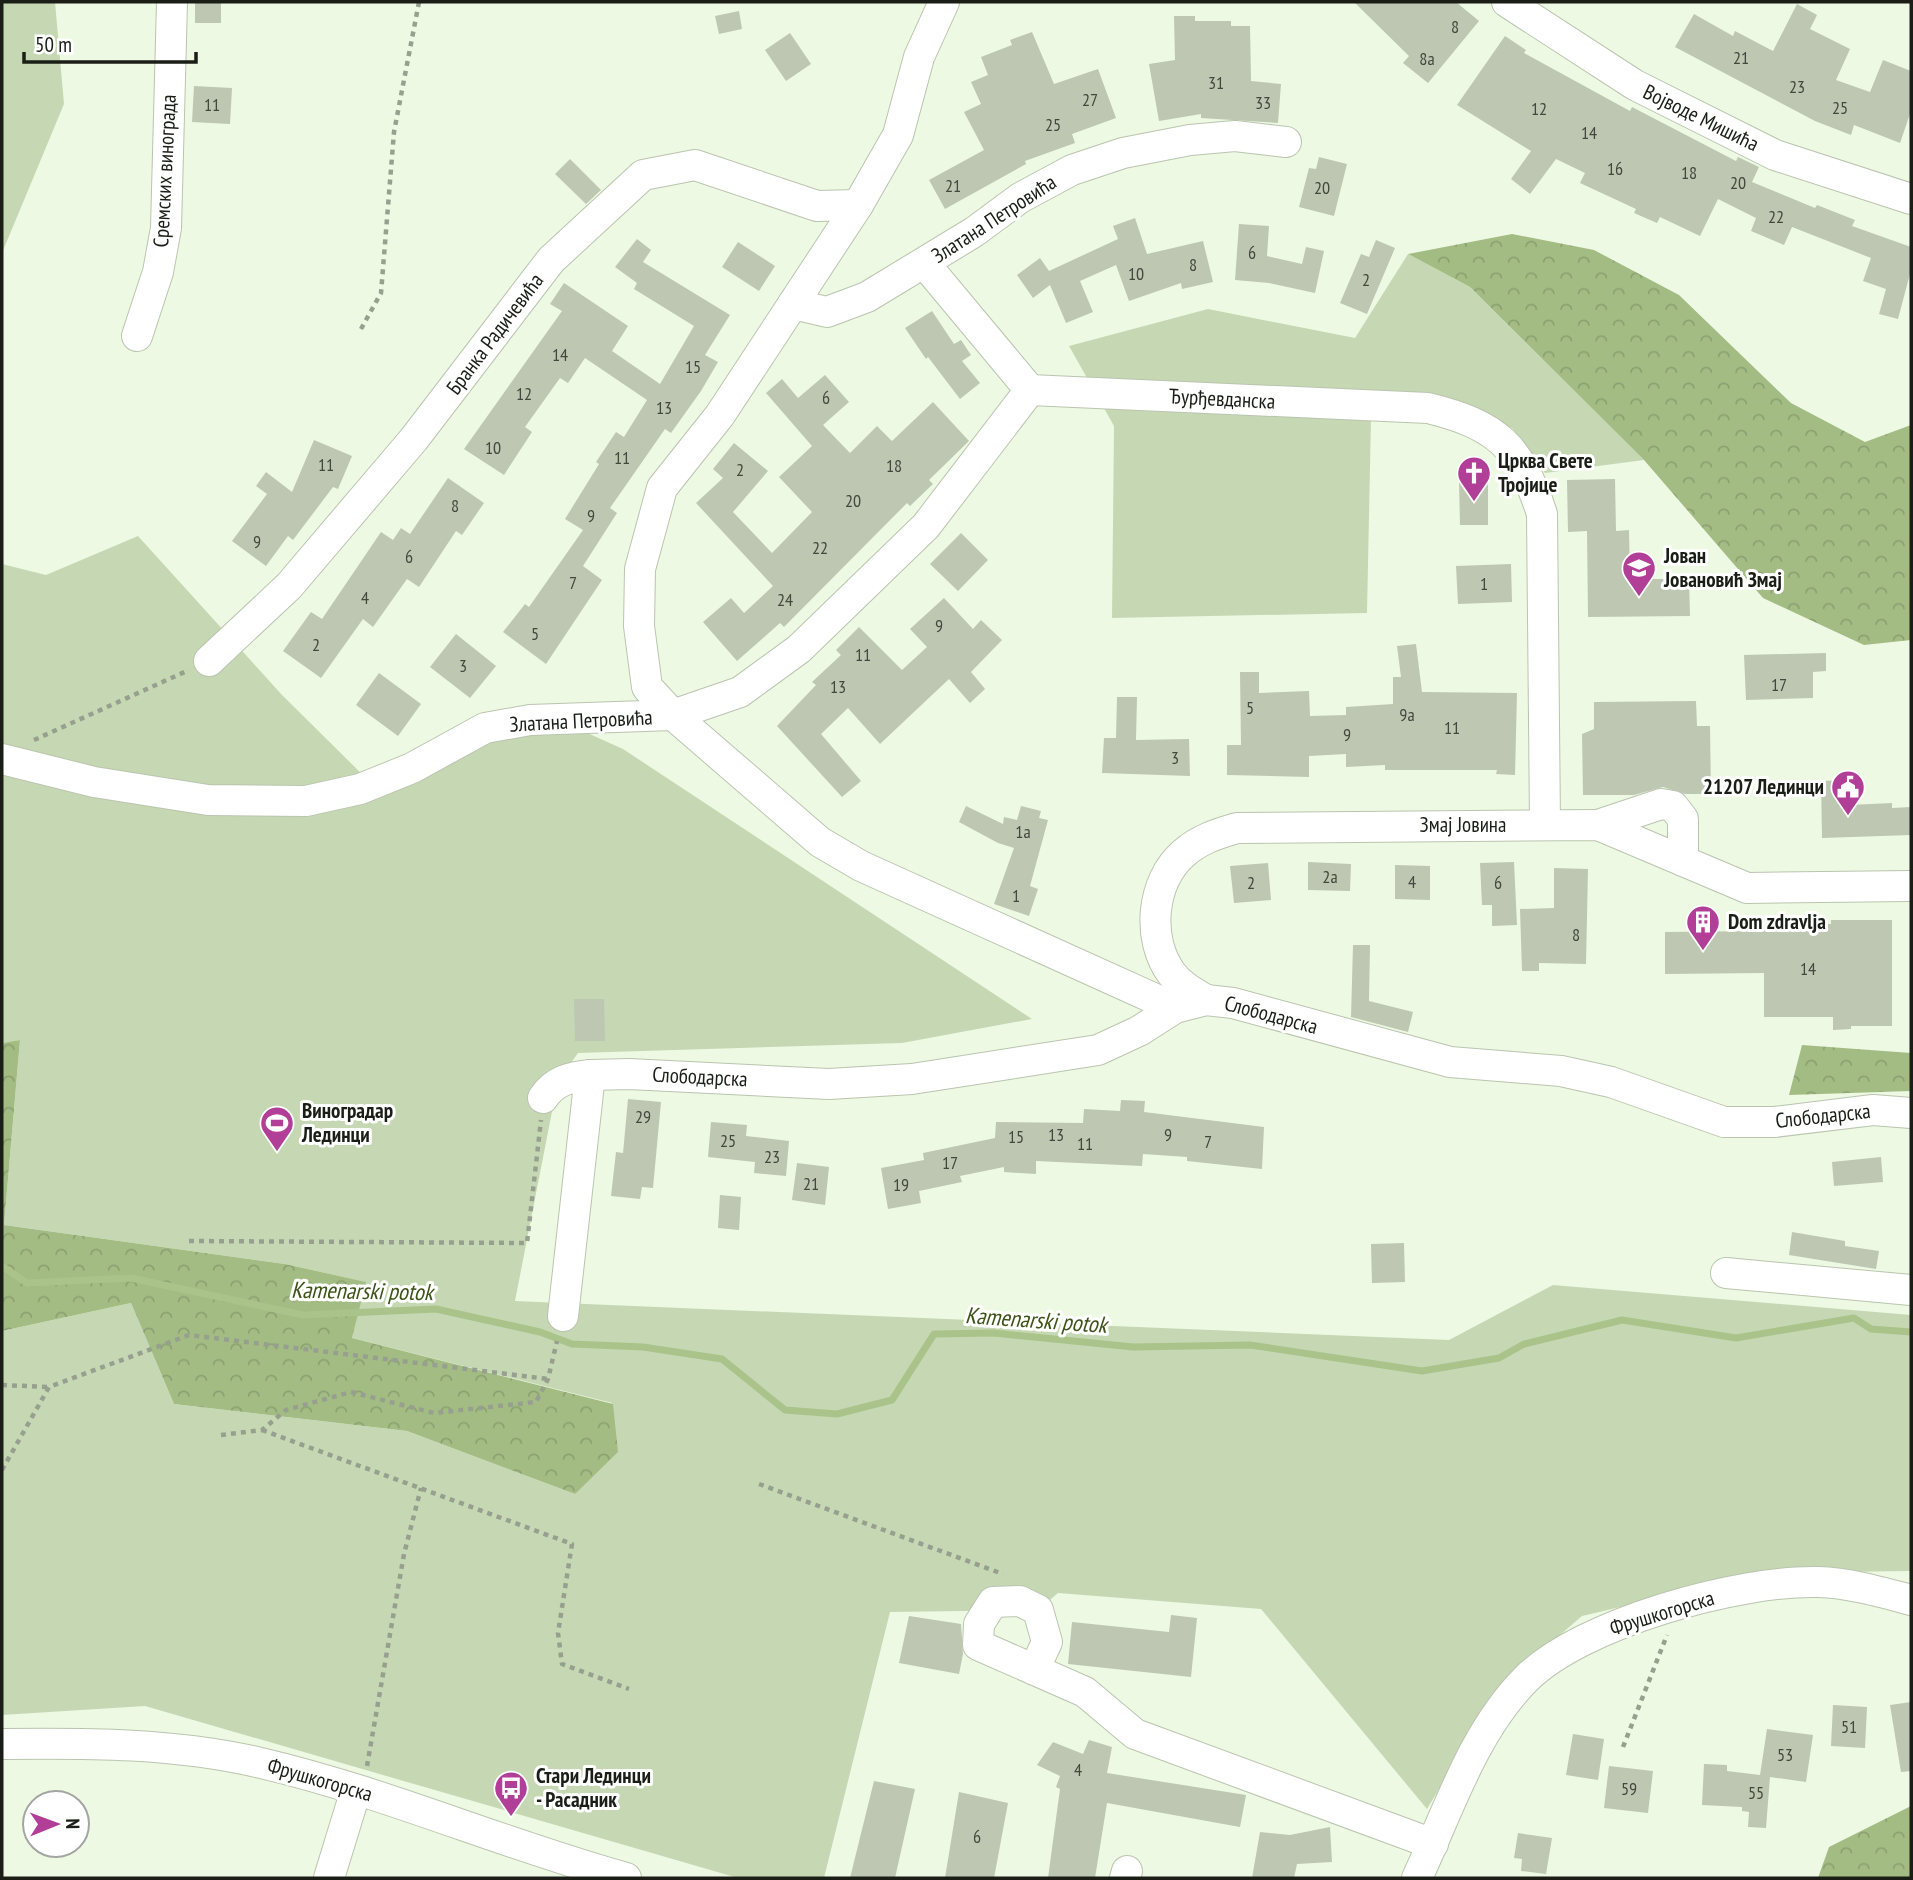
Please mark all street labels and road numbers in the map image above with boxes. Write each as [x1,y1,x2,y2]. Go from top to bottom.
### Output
street label: Војводе Мишића [1639,78,1763,157]
street label: Сремских винограда [147,94,182,248]
street label: Златана Петровића [926,168,1061,269]
street label: Бранка Радичевића [440,268,549,400]
street label: Ђурђевданска [1168,382,1276,415]
street label: Златана Петровића [509,703,653,738]
street label: Змај Јовина [1420,811,1506,838]
street label: Слободарска [1222,989,1321,1040]
street label: Слободарска [652,1061,748,1092]
street label: Слободарска [1774,1097,1872,1134]
street label: Фрушкогорска [1606,1584,1717,1641]
street label: Фрушкогорска [265,1752,376,1807]

